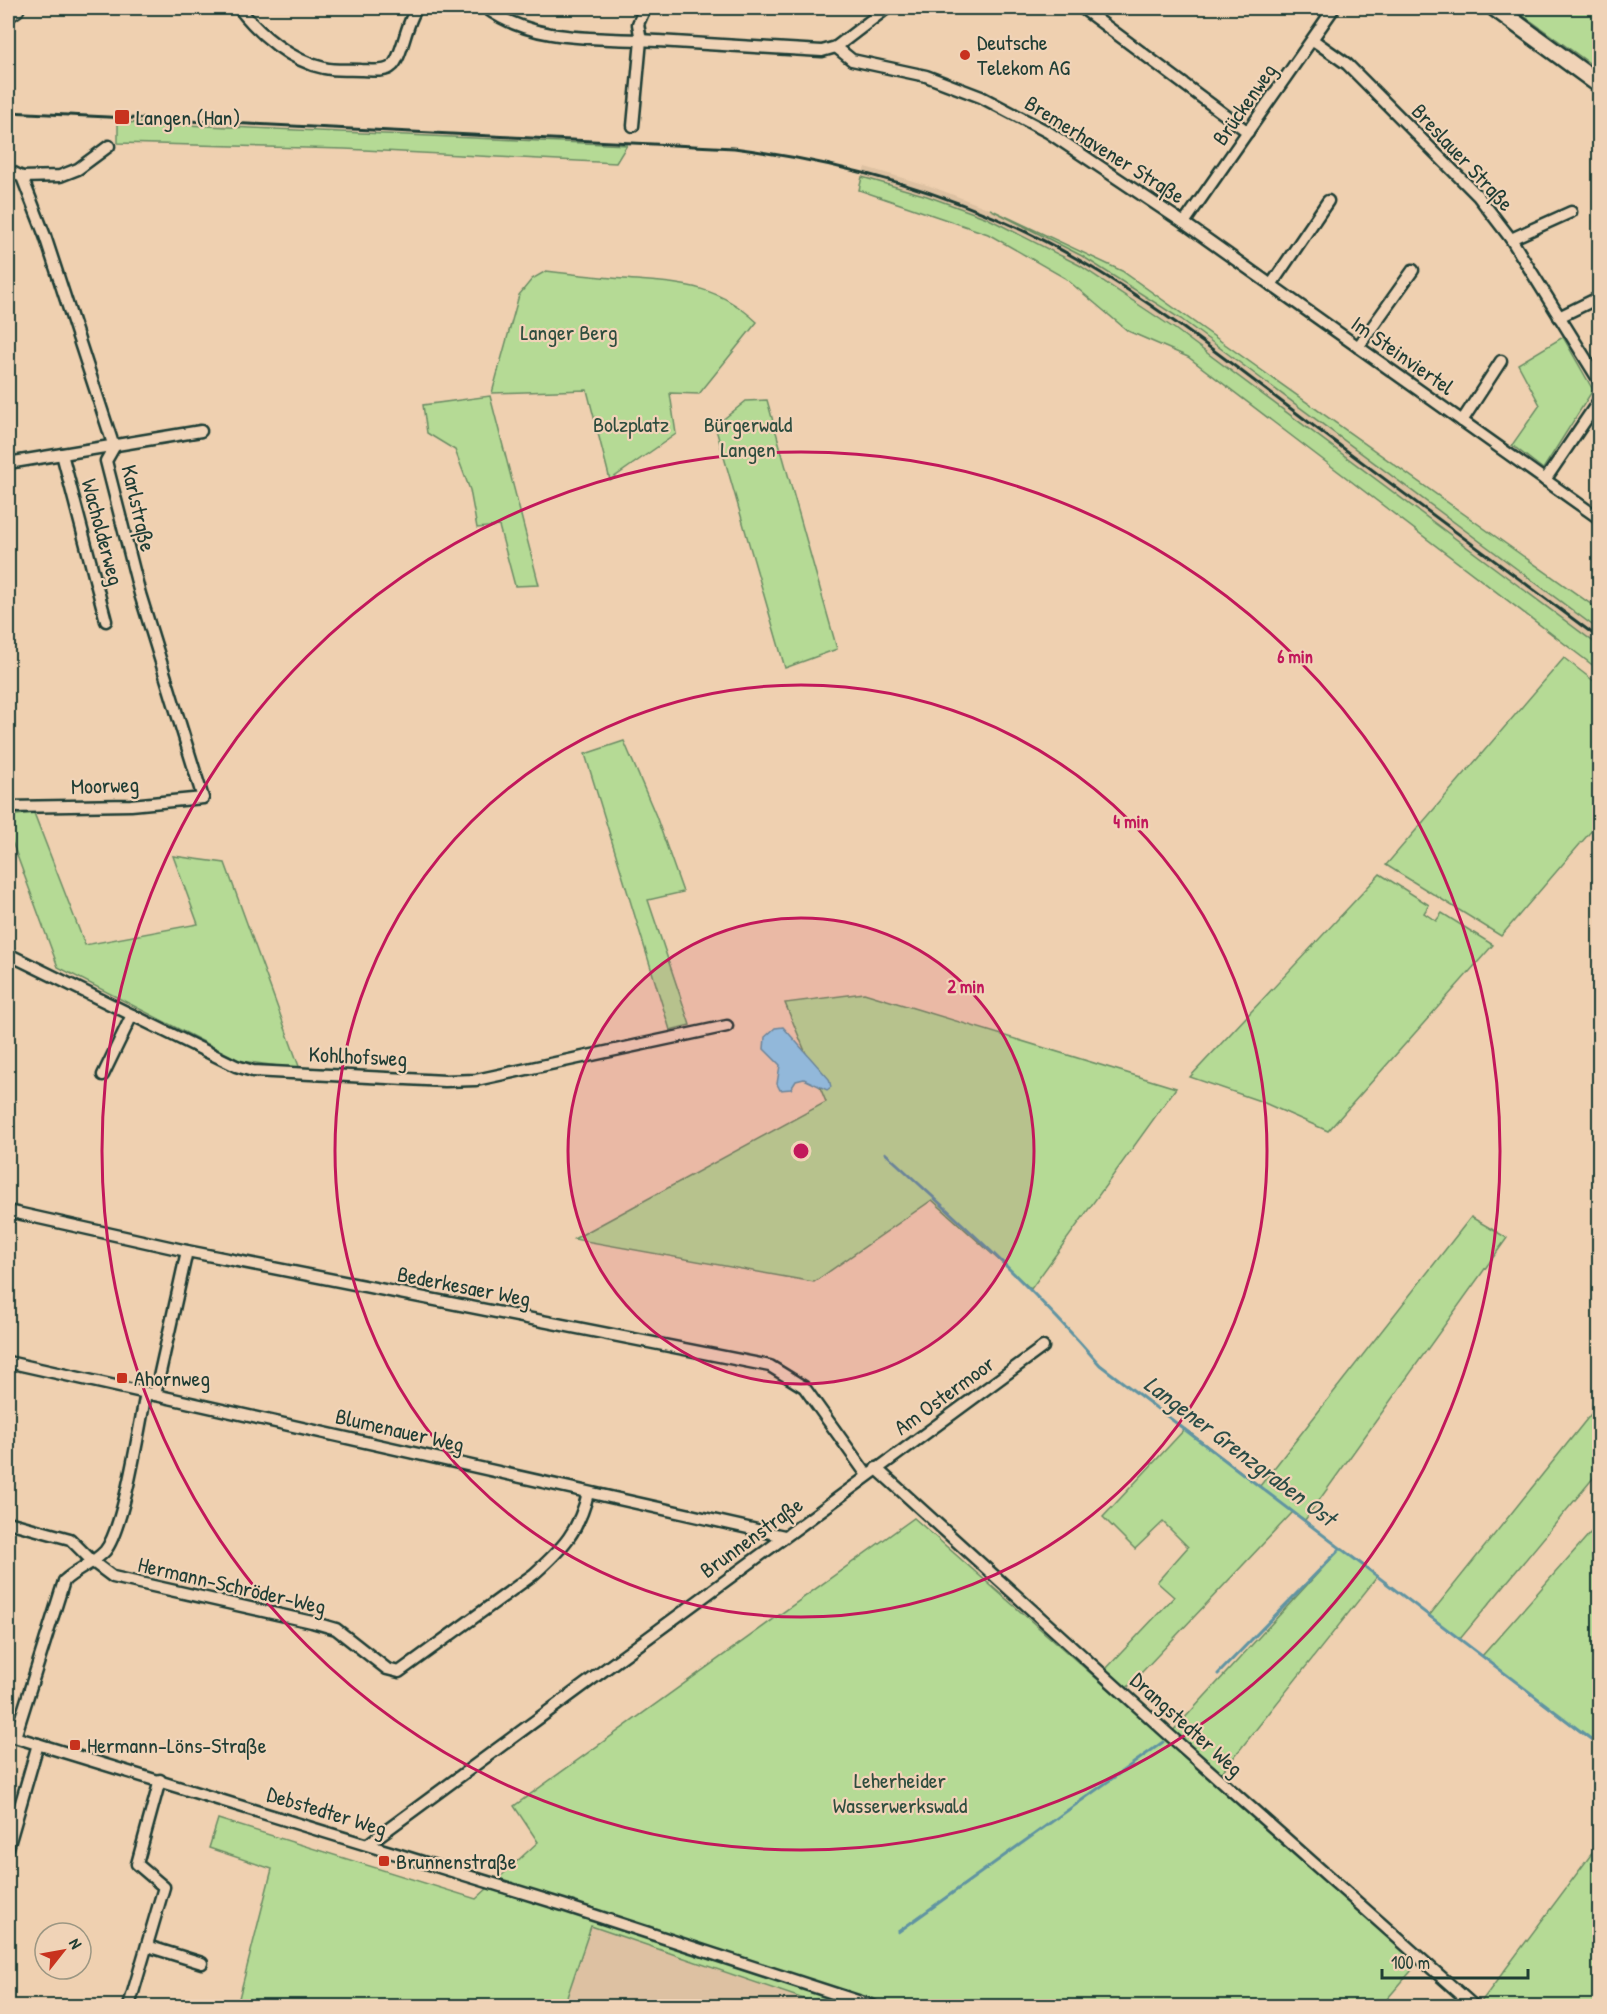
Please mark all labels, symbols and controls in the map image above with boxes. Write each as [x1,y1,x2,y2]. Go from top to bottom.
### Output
place label: Deutsche Telekom AG [977,27,1070,82]
marker: Deutsche Telekom AG [958,48,972,62]
street label: Brückenweg [1205,57,1283,151]
street label: Bremerhavener Straße [1019,88,1191,210]
street label: Breslauer Straße [1405,96,1521,218]
place label: Langen (Han) [136,102,241,132]
marker: Langen (Han) [113,108,131,126]
street label: Im Steinviertel [1345,308,1461,402]
park label: Langer Berg [521,317,618,347]
park label: Bolzplatz [593,409,669,439]
park label: Bürgerwald Langen [704,409,793,464]
street label: Karlstraße [114,462,164,554]
street label: Wacholderweg [74,475,132,589]
text: 6 min [1277,644,1313,669]
street label: Moorweg [70,769,140,801]
text: 4 min [1113,809,1149,834]
text: 2 min [948,974,984,999]
street label: Kohlhofsweg [308,1038,408,1074]
centre of rings [791,1141,811,1161]
street label: Bederkesaer Weg [395,1258,533,1314]
street label: Am Ostermoor [888,1348,1001,1442]
place label: Ahornweg [134,1363,210,1393]
water label: Langener Grenzgraben Ost [1138,1368,1346,1536]
marker: Ahornweg [115,1371,129,1385]
street label: Blumenauer Weg [333,1401,467,1459]
street label: Brunnenstraße [693,1489,809,1585]
street label: Hermann-Schröder-Weg [135,1549,329,1621]
street label: Drangstedter Weg [1124,1665,1250,1783]
place label: Hermann-Löns-Straße [87,1730,267,1760]
marker: Hermann-Löns-Straße [68,1738,82,1752]
park label: Leherheider Wasserwerkswald [833,1765,968,1820]
street label: Debstedter Weg [264,1779,390,1843]
place label: Brunnenstraße [396,1846,517,1876]
marker: Brunnenstraße [377,1854,391,1868]
north arrow [33,1921,93,1981]
text: N [64,1934,88,1953]
scale bar [1382,1942,1528,1980]
text: 100 m [1391,1950,1430,1975]

